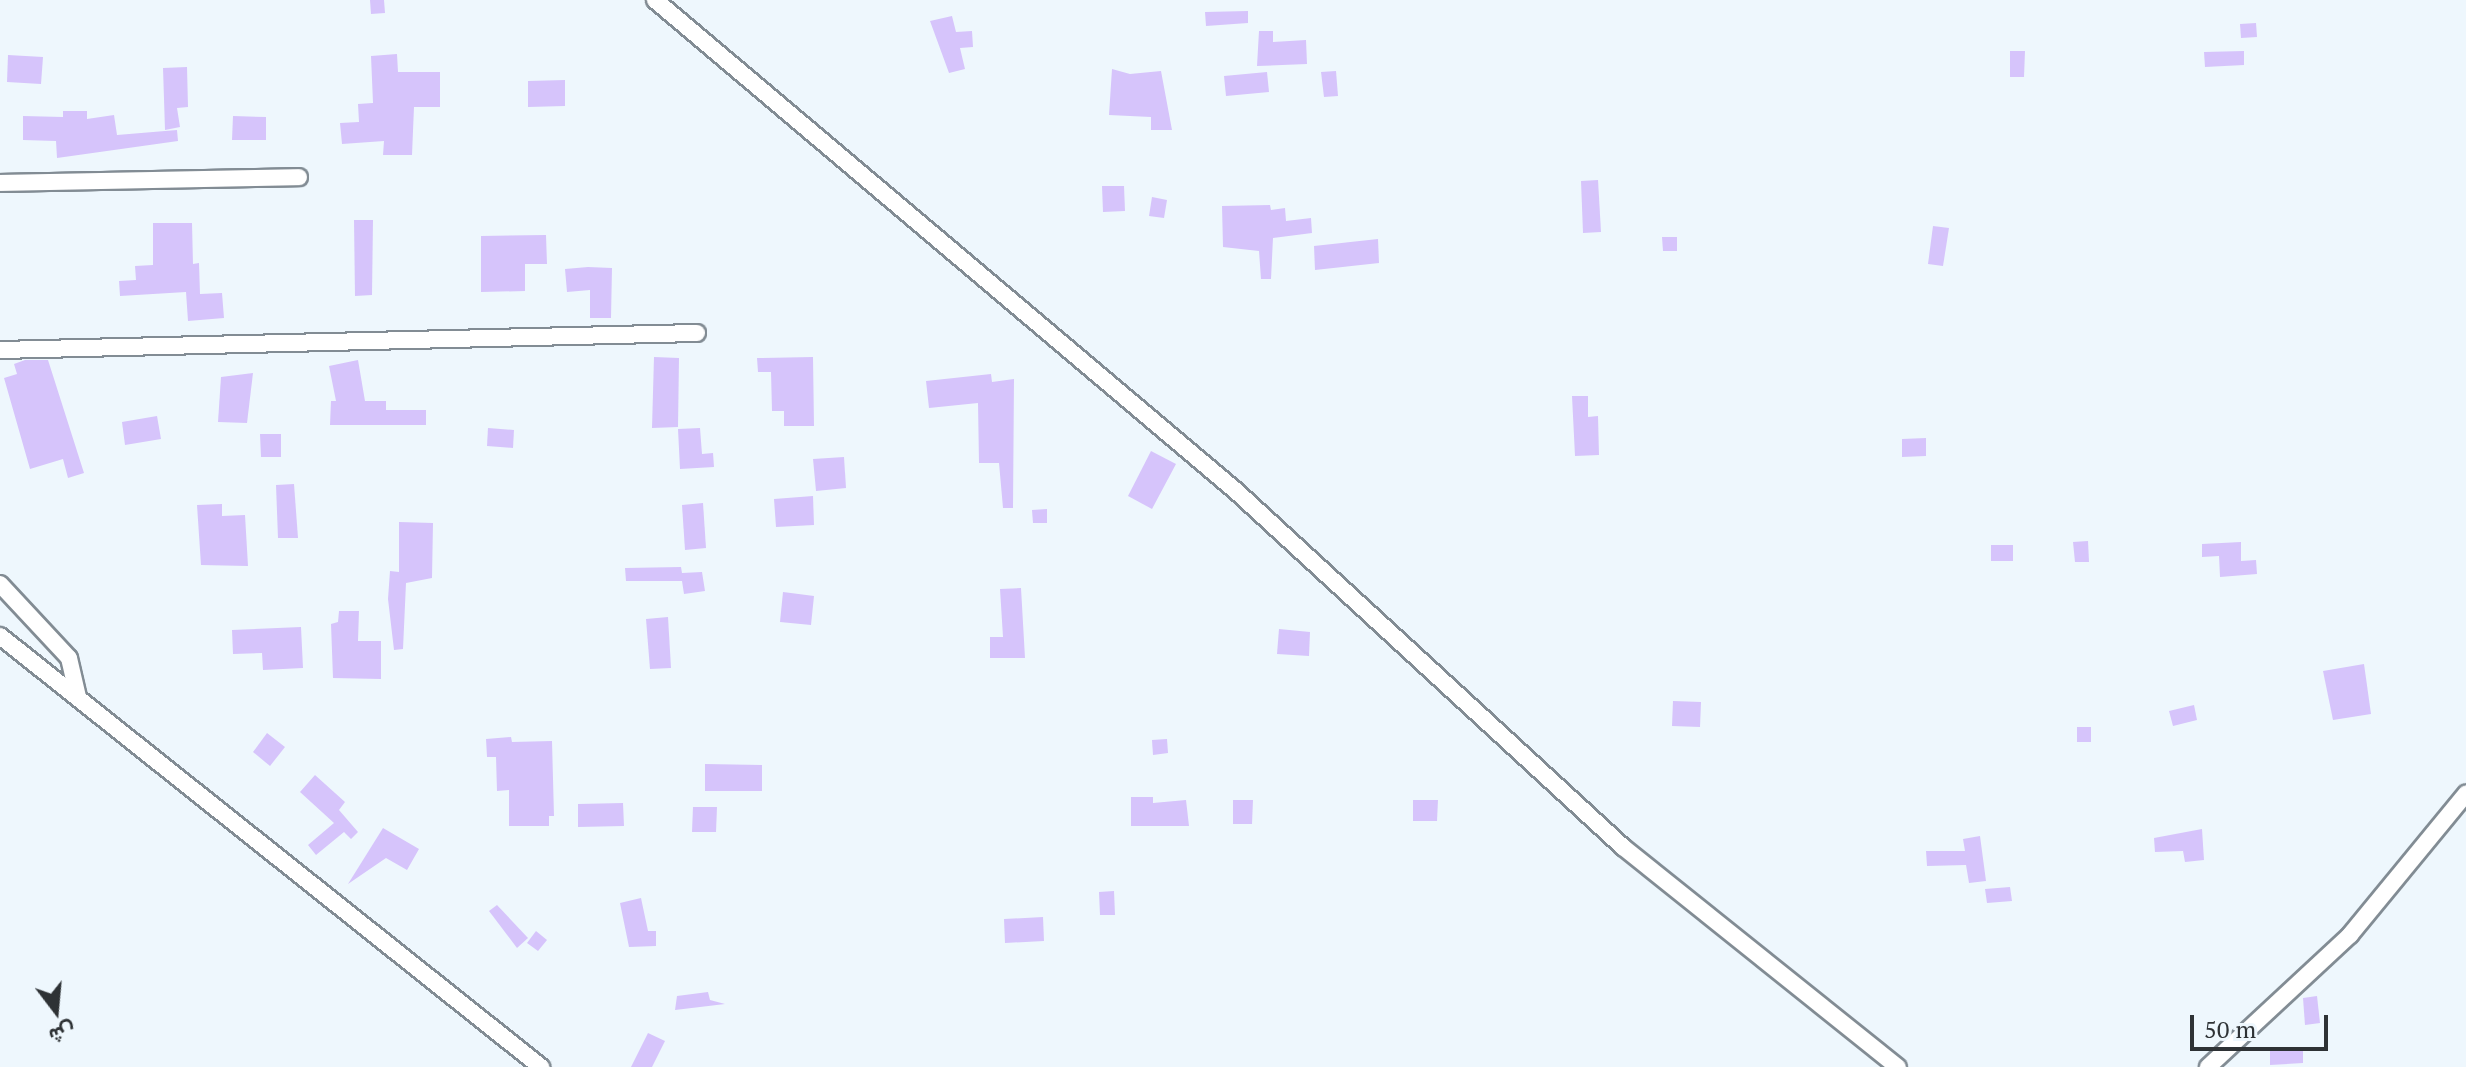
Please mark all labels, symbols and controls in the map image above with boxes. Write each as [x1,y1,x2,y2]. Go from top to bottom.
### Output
north arrow [16,971,96,1051]
scale bar [2194,999,2332,1049]
text: 50 m [2204,1013,2256,1045]
text: ش [46,1017,79,1052]

